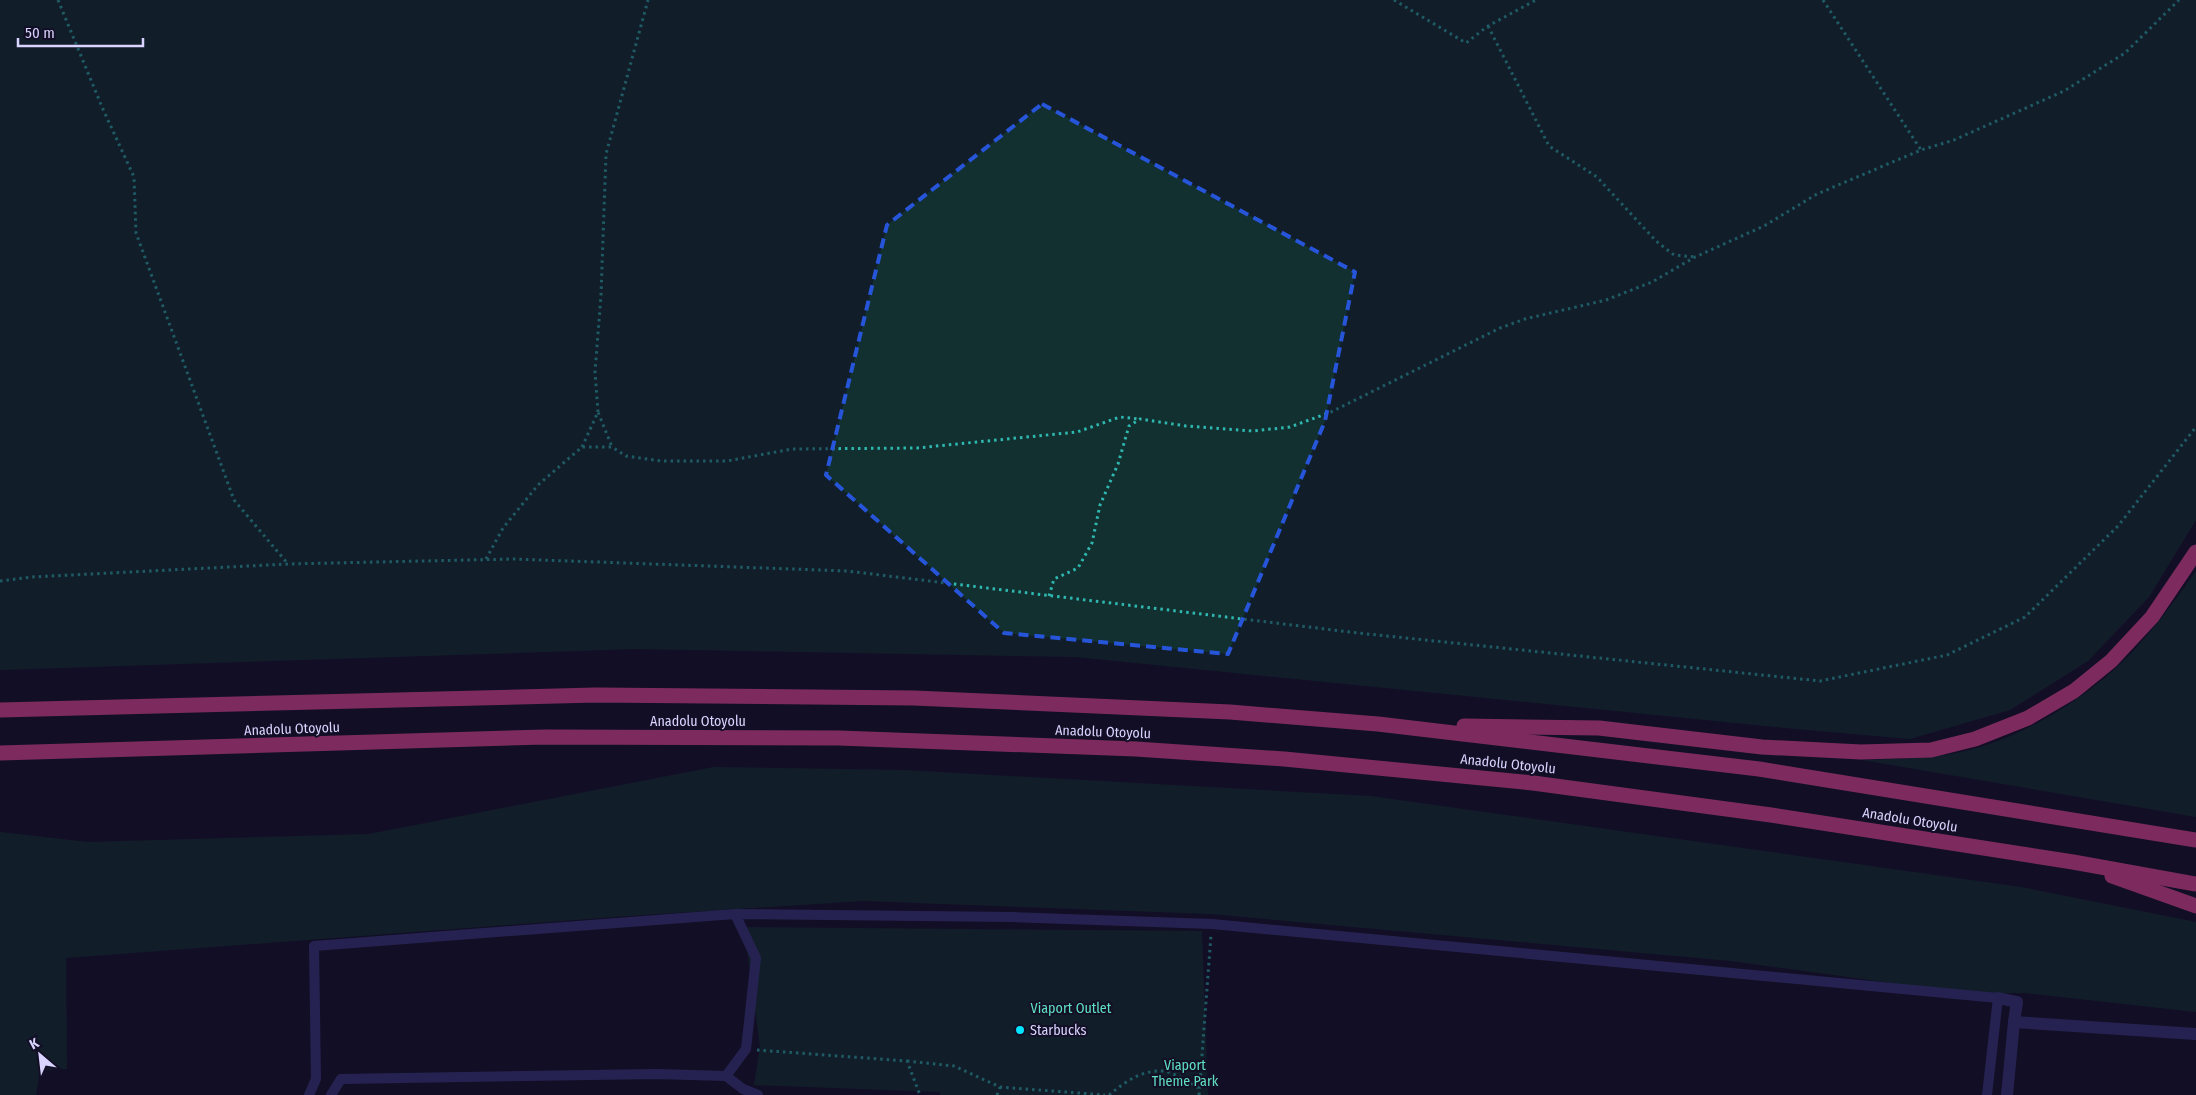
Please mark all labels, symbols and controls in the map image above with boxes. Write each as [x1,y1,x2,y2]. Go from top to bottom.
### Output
scale bar [18,15,142,47]
text: 50 m [25,24,55,42]
street label: Anadolu Otoyolu [650,713,746,730]
street label: Anadolu Otoyolu [244,719,340,739]
street label: Anadolu Otoyolu [1055,722,1151,742]
street label: Anadolu Otoyolu [1459,751,1557,777]
street label: Anadolu Otoyolu [1861,804,1959,836]
park label: Viaport Outlet [1031,1000,1112,1017]
place label: Starbucks [1030,1022,1086,1039]
marker: Starbucks [1014,1024,1026,1036]
north arrow [15,1030,65,1080]
text: K [27,1034,42,1053]
park label: Viaport Theme Park [1152,1057,1219,1090]

